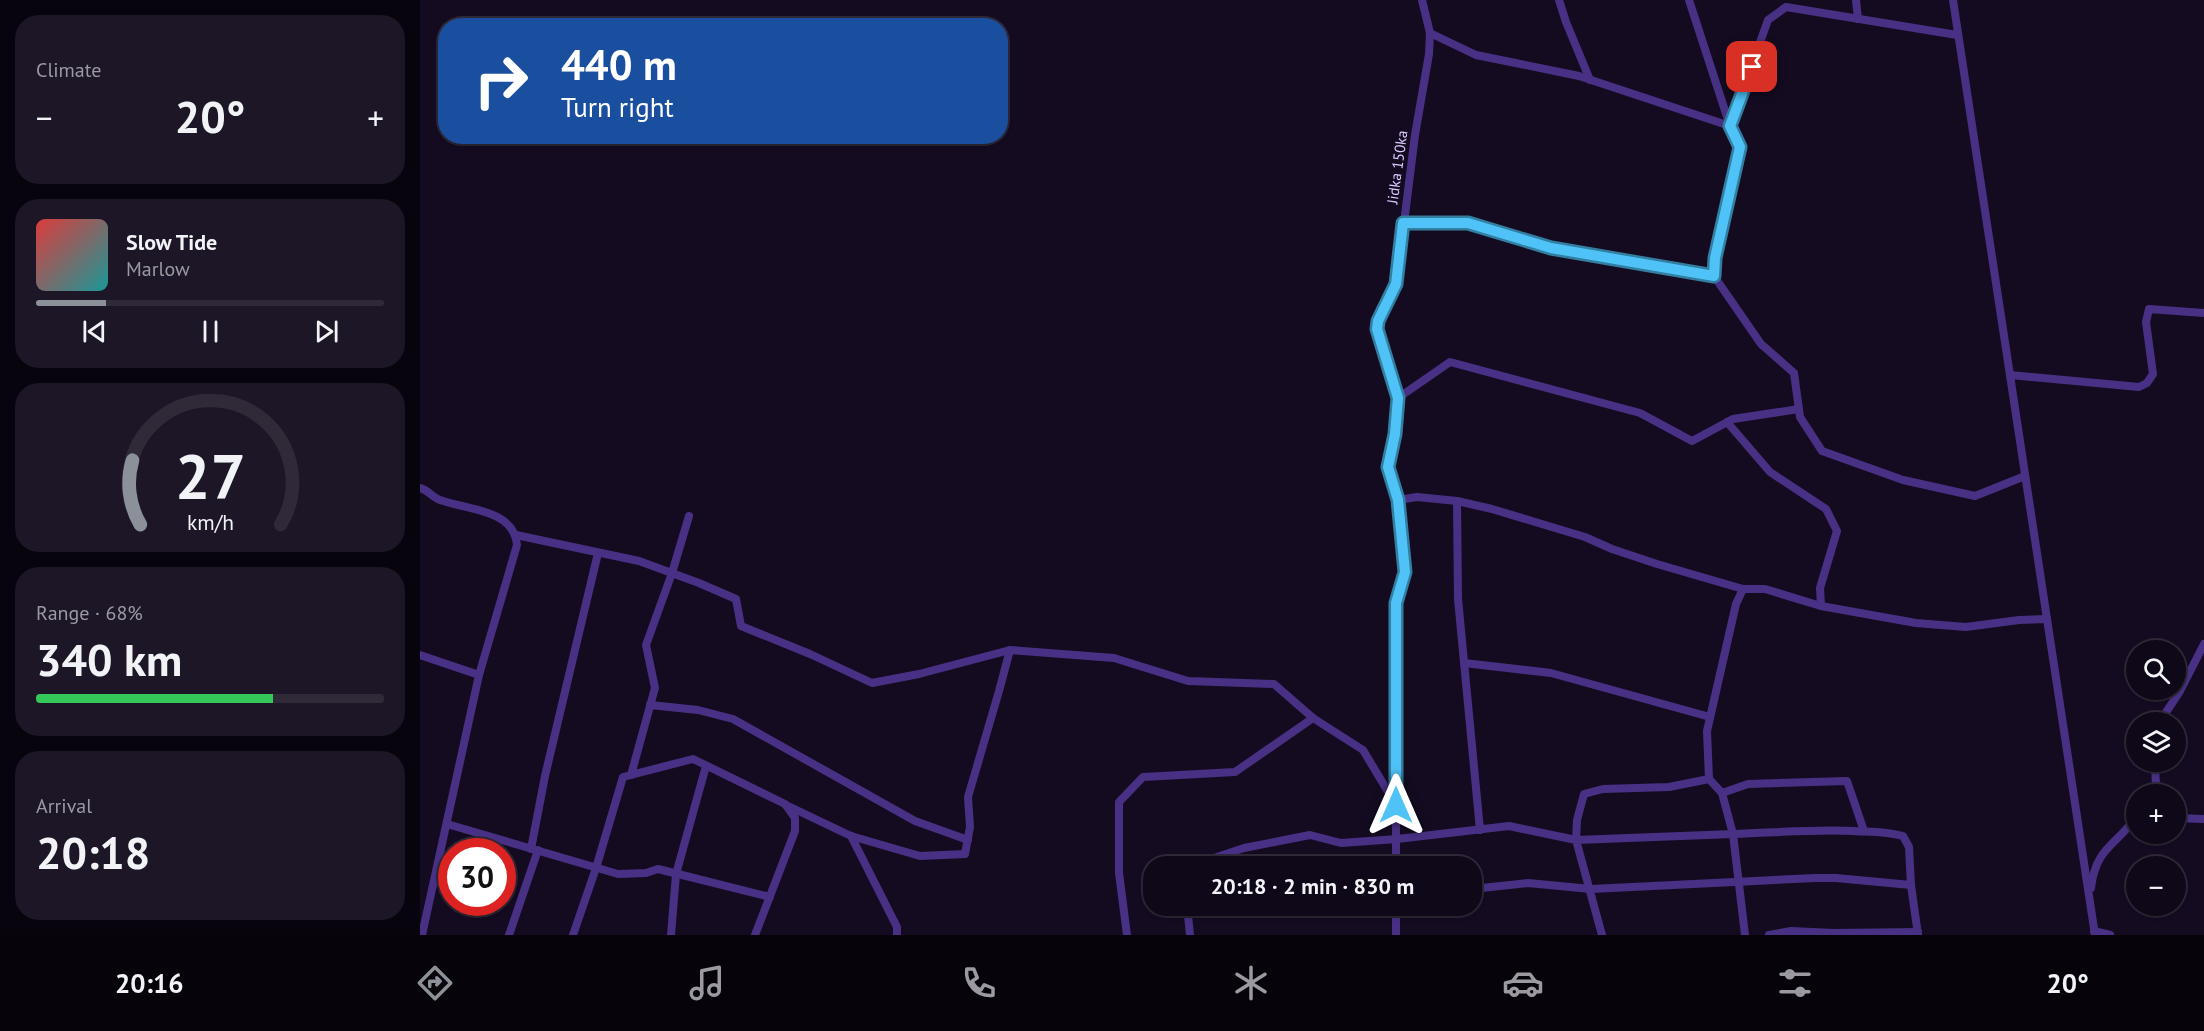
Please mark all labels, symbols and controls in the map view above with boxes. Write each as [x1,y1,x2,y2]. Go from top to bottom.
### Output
text: 440 m [561,37,677,92]
pin [1726,41,1777,92]
icon: right [462,42,540,120]
icon: arrive [1735,50,1768,83]
text: Climate [36,57,102,83]
text: 20° [175,87,245,145]
text: Turn right [561,90,674,124]
text: − [36,96,53,139]
text: + [367,96,384,139]
street label: Jidka 150ka [1382,129,1412,206]
text: Slow Tide [126,228,217,256]
text: Marlow [126,256,190,282]
icon: previous [78,315,111,348]
icon: pause [194,315,227,348]
icon: next [310,315,343,348]
text: 27 [175,435,245,516]
text: km/h [186,508,233,536]
text: Range · 68% [36,600,143,626]
text: 340 km [36,630,182,688]
map controls [2126,640,2186,916]
button: search [2126,640,2186,700]
button: layers [2126,712,2186,772]
position arrow [1364,773,1428,837]
button: + [2126,784,2186,844]
text: Arrival [36,793,92,819]
text: 20:18 [36,823,150,881]
speed limit sign: 30 [438,838,516,916]
button: − [2126,856,2186,916]
text: 20:18 · 2 min · 830 m [1211,872,1414,900]
icon: directions [414,962,456,1004]
icon: music [686,962,728,1004]
icon: phone [958,962,1000,1004]
icon: climate [1230,962,1272,1004]
icon: car [1502,962,1544,1004]
icon: filters [1774,962,1816,1004]
text: 20:16 [115,966,184,1000]
text: 20° [2046,966,2089,1000]

